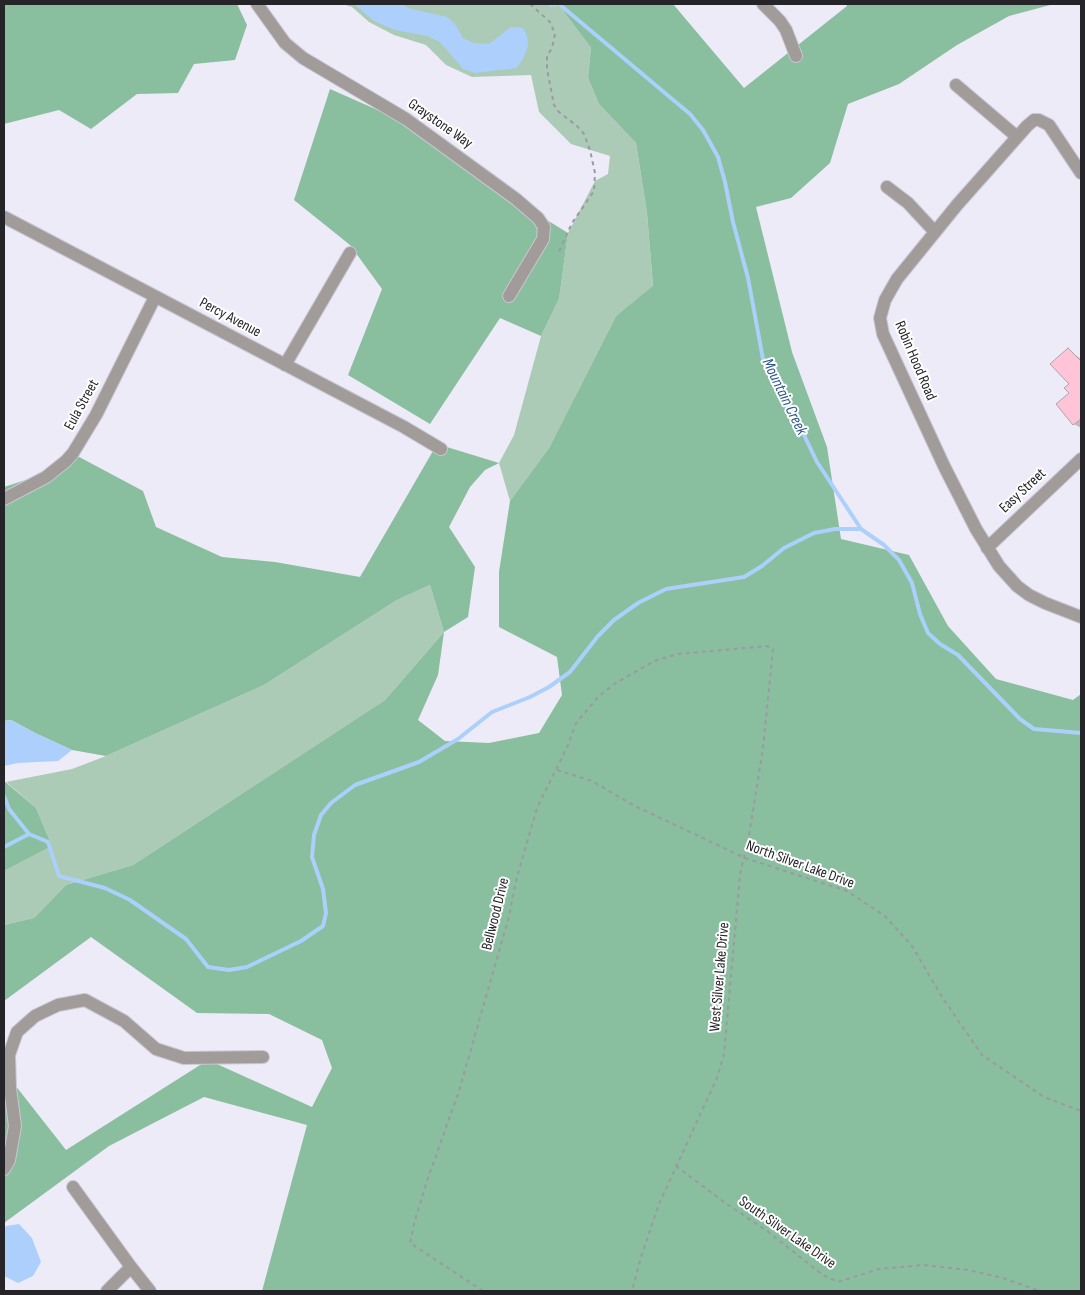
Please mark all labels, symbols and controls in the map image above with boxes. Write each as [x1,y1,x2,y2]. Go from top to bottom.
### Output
street label: Graystone Way [404,95,476,153]
street label: Percy Avenue [196,294,264,342]
street label: Robin Hood Road [890,319,940,403]
water label: Mountain Creek [757,356,811,438]
street label: Eula Street [61,377,103,433]
street label: Easy Street [996,465,1050,517]
street label: North Silver Lake Drive [744,837,856,893]
street label: Bellwood Drive [478,876,514,952]
street label: West Silver Lake Drive [706,922,734,1032]
street label: South Silver Lake Drive [735,1193,839,1273]

